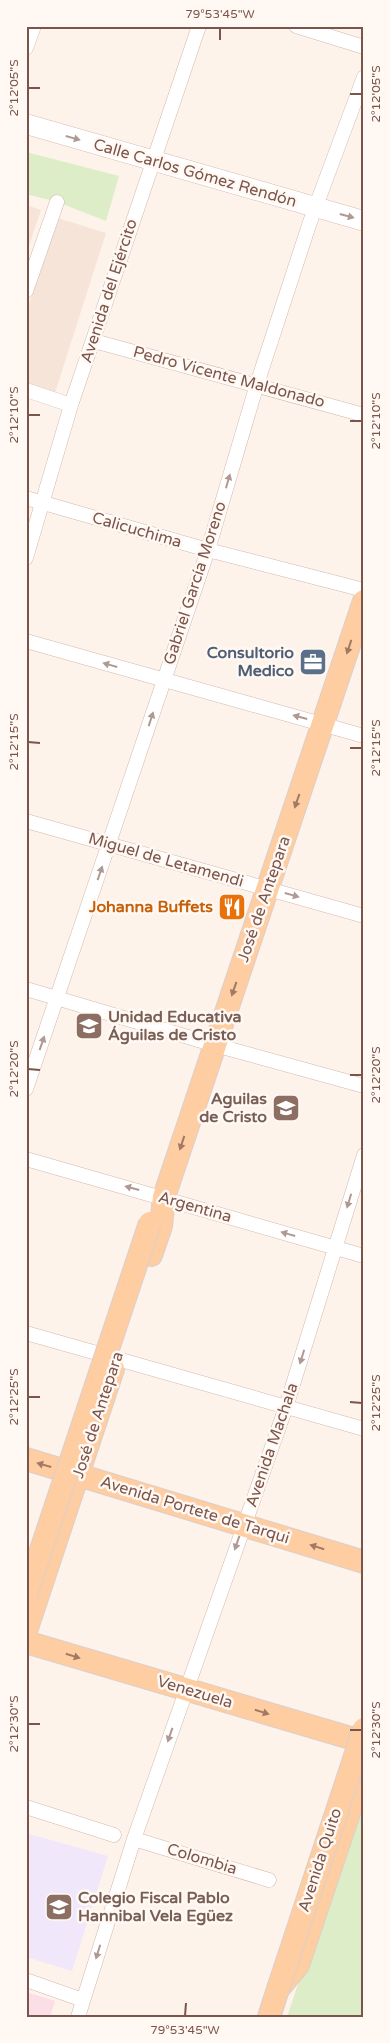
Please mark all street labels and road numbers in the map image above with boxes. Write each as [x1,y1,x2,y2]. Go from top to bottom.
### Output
street label: Calle Carlos Gómez Rendón [91,134,299,212]
street label: Avenida del Ejército [76,216,142,366]
street label: Pedro Vicente Maldonado [131,342,327,412]
street label: Gabriel García Moreno [159,499,231,667]
street label: Calicuchima [90,508,184,552]
street label: Miguel de Letamendi [86,828,246,892]
street label: José de Antepara [233,833,295,965]
street label: Argentina [156,1187,234,1227]
street label: José de Antepara [68,1349,128,1481]
street label: Avenida Machala [241,1380,303,1510]
street label: Avenida Portete de Tarqui [98,1472,292,1548]
street label: Venezuela [155,1671,235,1713]
street label: Avenida Quito [294,1806,346,1914]
street label: Colombia [165,1839,239,1879]

